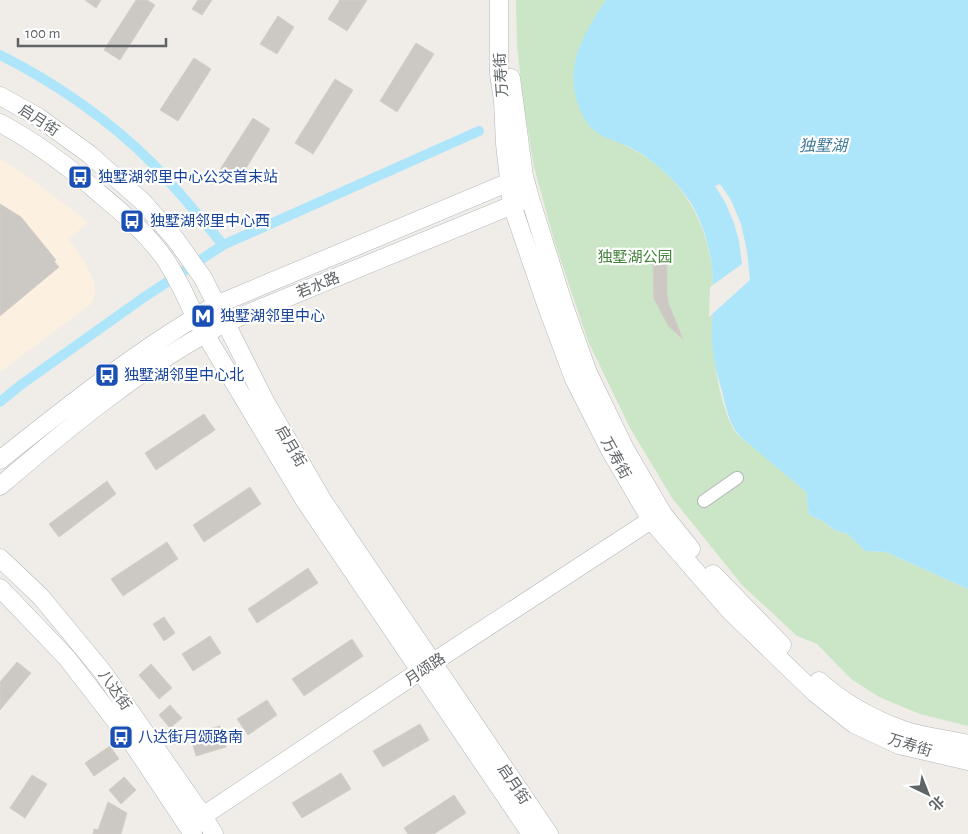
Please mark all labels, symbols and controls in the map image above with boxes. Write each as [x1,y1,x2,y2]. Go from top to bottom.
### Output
scale bar [18,15,165,47]
text: 100 m [25,26,60,41]
street label: 万寿街 [491,52,511,98]
street label: 启月街 [16,101,62,139]
water label: 独墅湖 [799,137,850,154]
bus stop icon: 独墅湖邻里中心公交首末站 [67,164,93,190]
place label: 独墅湖邻里中心公交首末站 [98,169,278,185]
bus stop icon: 独墅湖邻里中心西 [119,208,145,234]
place label: 独墅湖邻里中心西 [150,213,270,229]
park label: 独墅湖公园 [597,249,673,265]
street label: 若水路 [294,269,342,301]
metro station icon: 独墅湖邻里中心 [190,303,216,329]
place label: 独墅湖邻里中心 [220,308,325,324]
bus stop icon: 独墅湖邻里中心北 [94,362,120,388]
place label: 独墅湖邻里中心北 [124,366,244,383]
street label: 启月街 [273,423,309,469]
street label: 万寿街 [598,434,634,482]
street label: 月颂路 [402,650,448,688]
street label: 八达街 [96,667,134,713]
bus stop icon: 八达街月颂路南 [108,724,134,750]
place label: 八达街月颂路南 [138,729,243,745]
street label: 万寿街 [886,731,934,759]
street label: 启月街 [495,761,533,807]
north arrow [903,769,953,819]
text: 北 [926,793,947,813]

